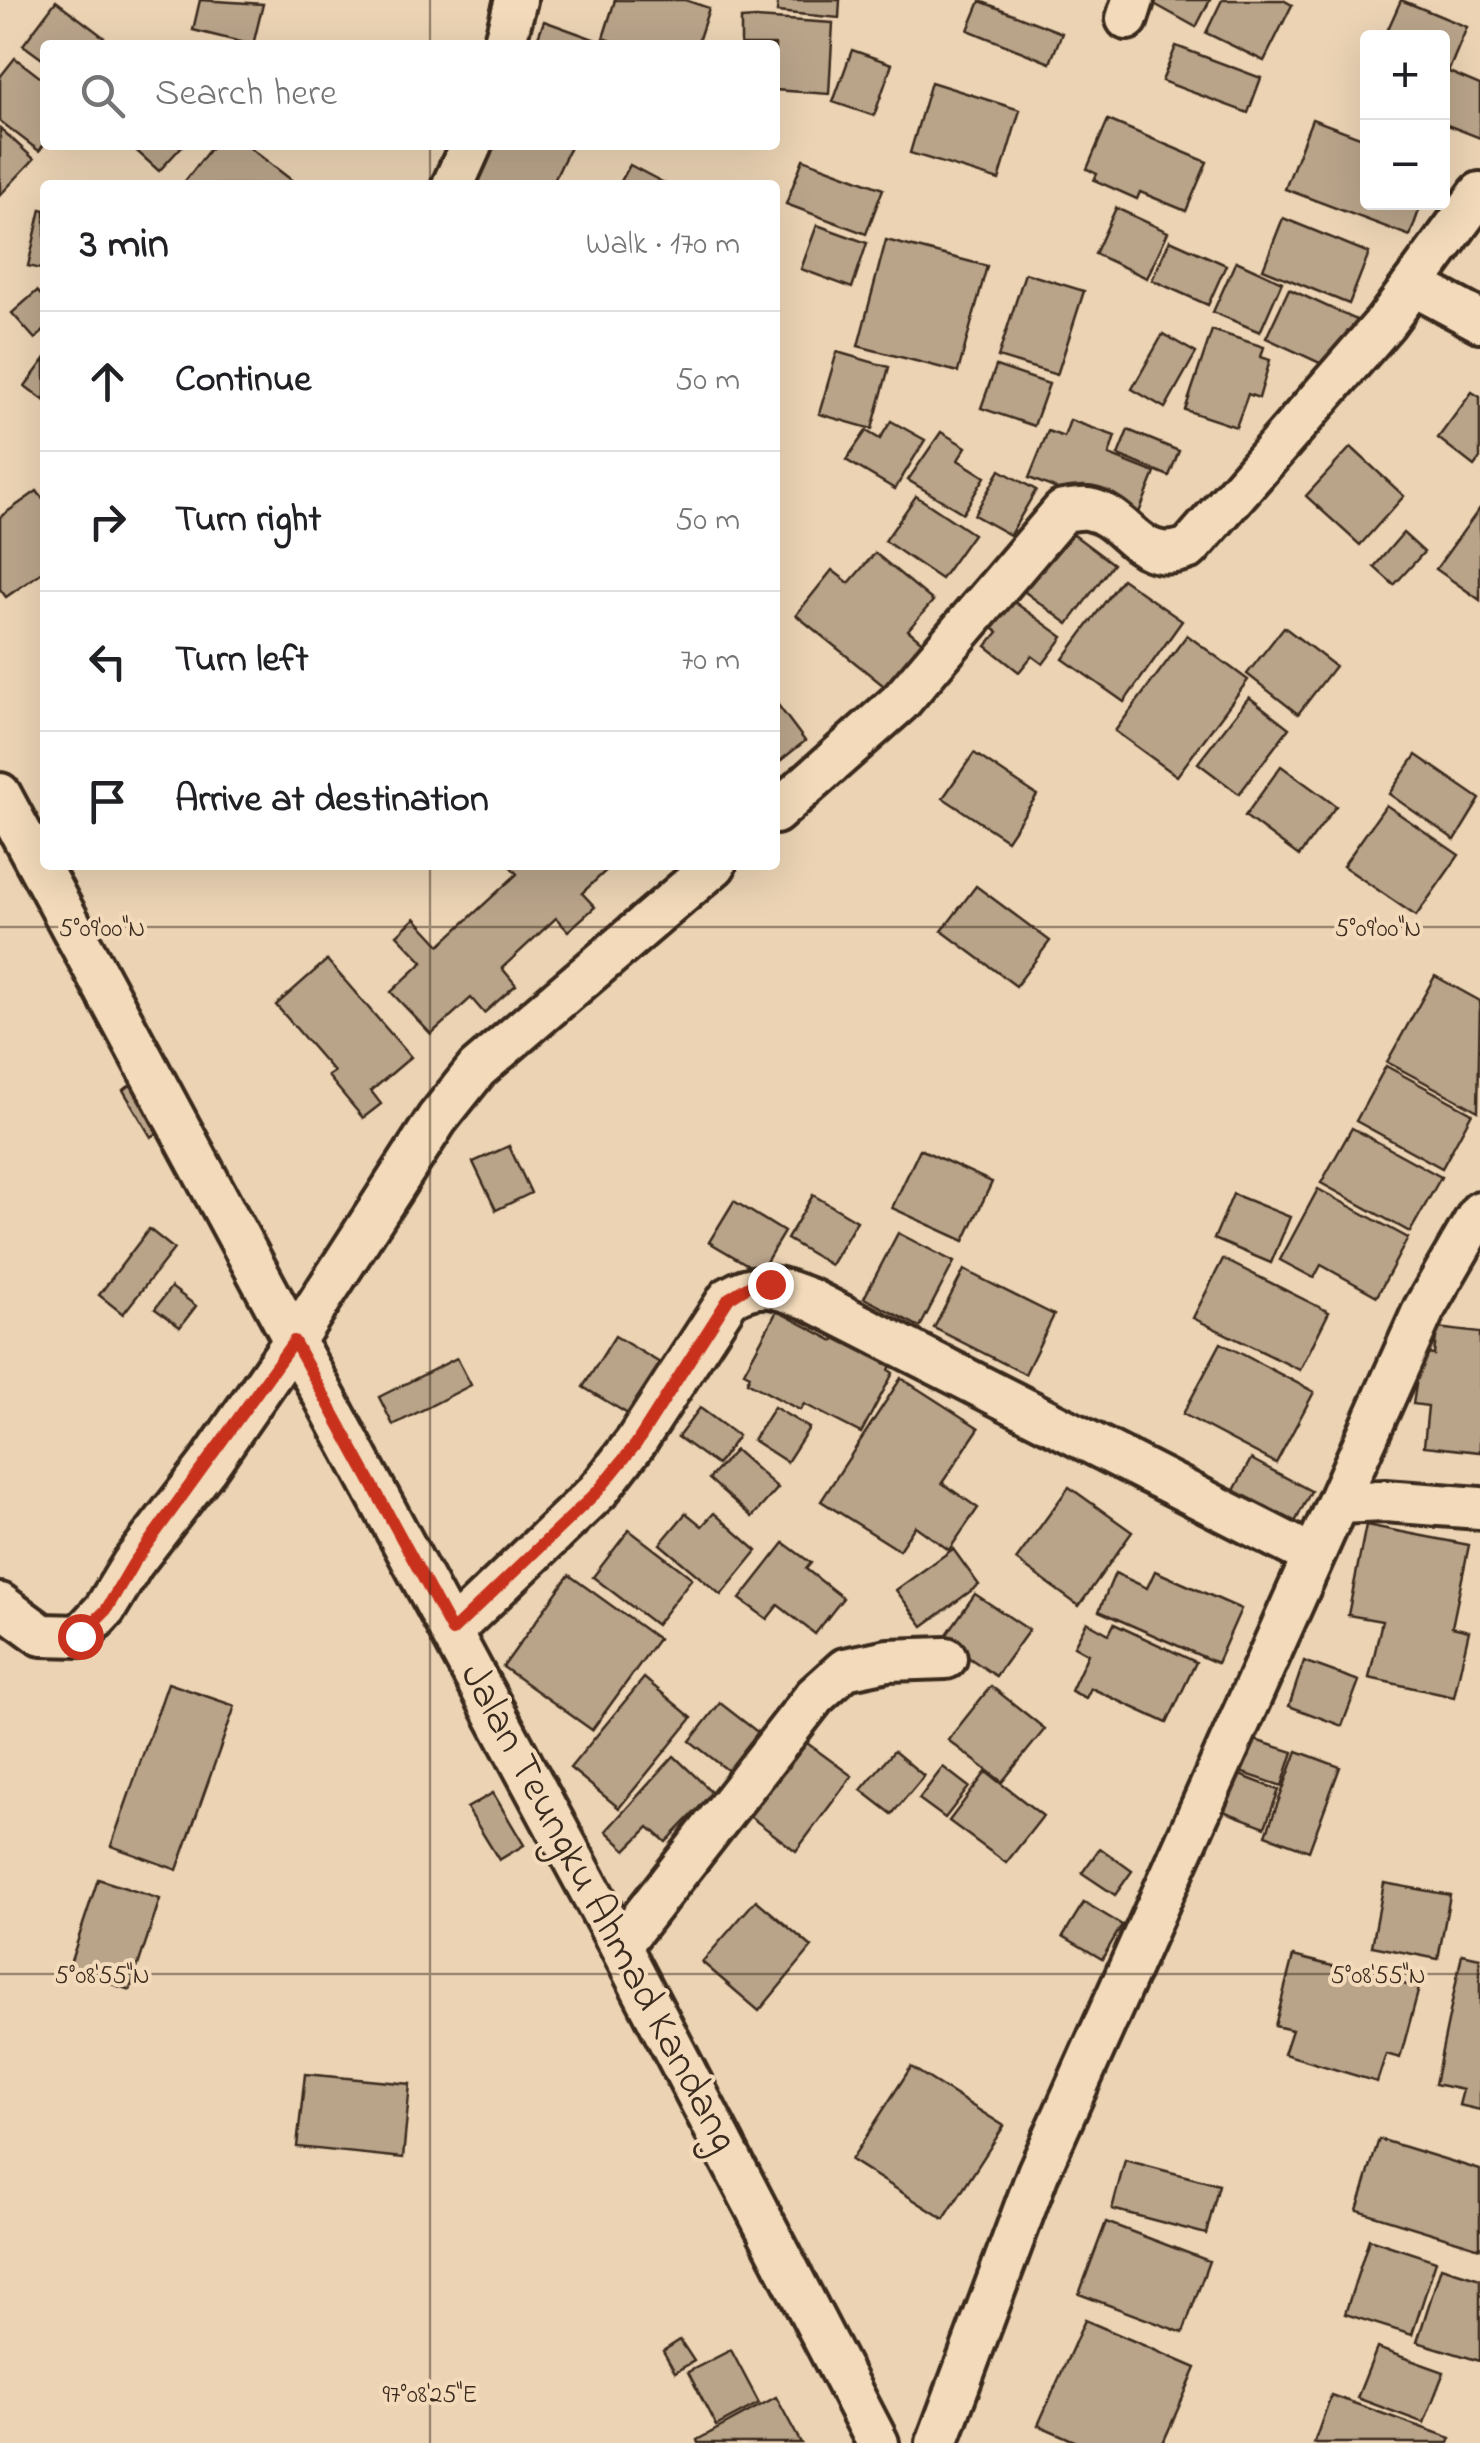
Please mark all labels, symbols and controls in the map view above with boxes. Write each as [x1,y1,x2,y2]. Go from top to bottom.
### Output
map controls [1360,30,1450,210]
button: + [1360,30,1450,120]
search box [40,40,780,150]
text: Search here [155,67,337,123]
icon: search [75,68,130,123]
button: − [1360,120,1450,210]
text: 3 min [80,215,169,276]
text: Walk · 170 m [586,222,740,269]
text: Continue [175,353,311,409]
icon: ahead [80,354,135,409]
text: 50 m [675,358,740,405]
text: Turn right [175,493,321,549]
icon: right [80,494,135,549]
text: 50 m [675,498,740,545]
text: Turn left [175,633,308,689]
icon: left [80,634,135,689]
text: 70 m [680,638,740,685]
text: Arrive at destination [175,773,489,829]
icon: arrive [80,774,135,829]
text: 5°09'00"N [59,912,145,948]
text: 5°09'00"N [1335,912,1421,948]
route end [748,1262,794,1308]
route start [58,1614,104,1660]
street label: Jalan Teungku Ahmad Kandang [443,1652,753,2164]
text: 5°08'55"N [54,1959,150,1995]
text: 5°08'55"N [1330,1959,1426,1995]
text: 97°08'25"E [382,2378,478,2414]

